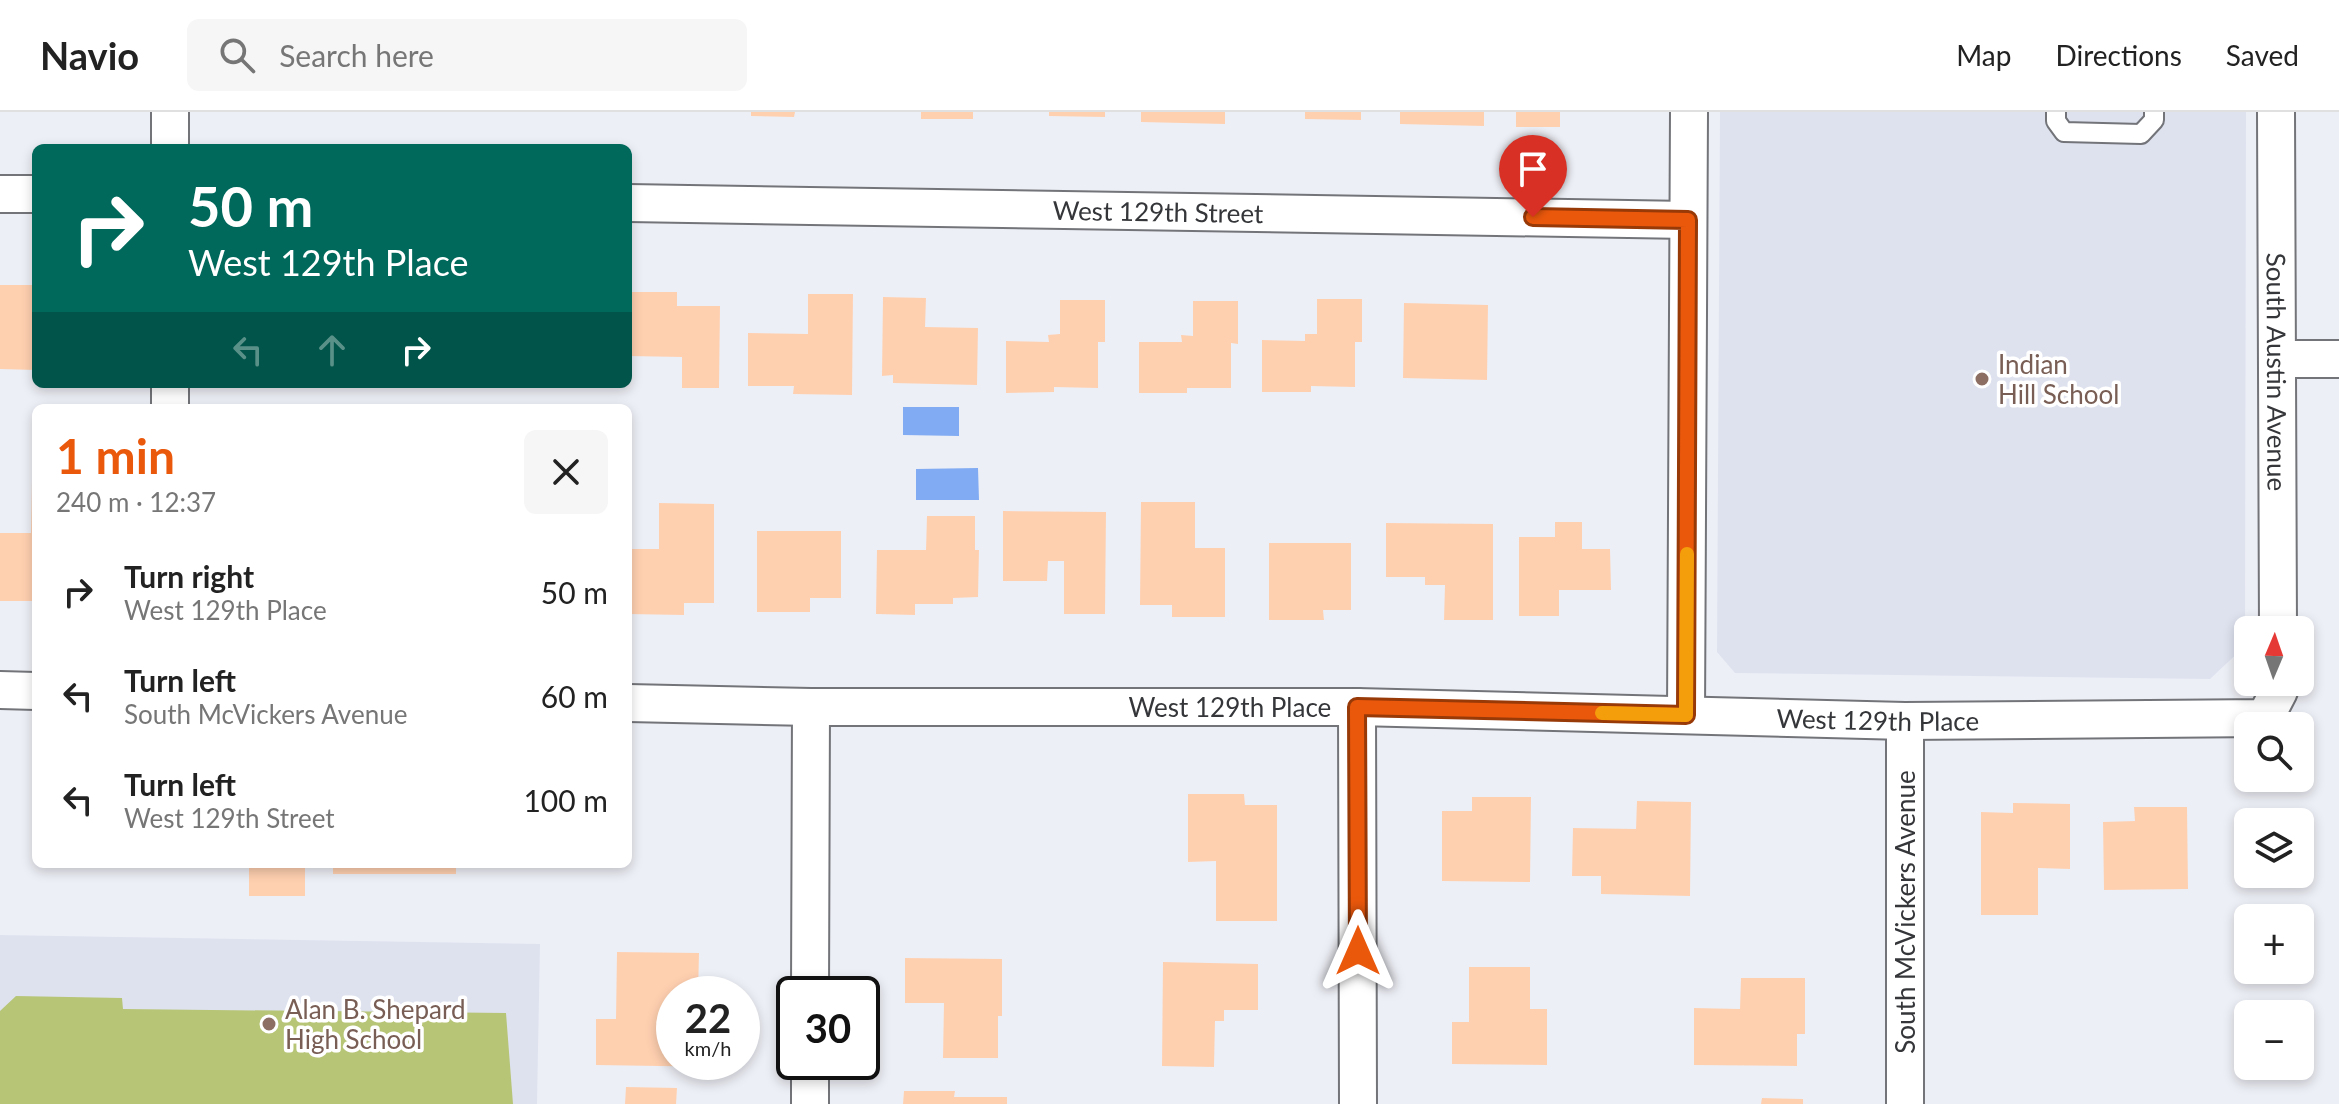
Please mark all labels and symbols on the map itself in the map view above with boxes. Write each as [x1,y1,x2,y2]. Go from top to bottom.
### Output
pin [1499,135,1567,217]
street label: West 129th Street [1052,194,1264,229]
street label: South Austin Avenue [2261,253,2293,491]
place label: Indian Hill School [1998,348,2119,410]
marker: Indian Hill School [1973,370,1991,388]
north arrow [2234,616,2314,696]
street label: West 129th Place [1129,691,1331,723]
street label: West 129th Place [1776,702,1979,737]
street label: South McVickers Avenue [1889,770,1921,1054]
position arrow [1316,909,1400,993]
speed limit sign: 30 [776,976,880,1080]
place label: Alan B. Shepard High School [285,993,466,1055]
marker: Alan B. Shepard High School [260,1015,278,1033]

